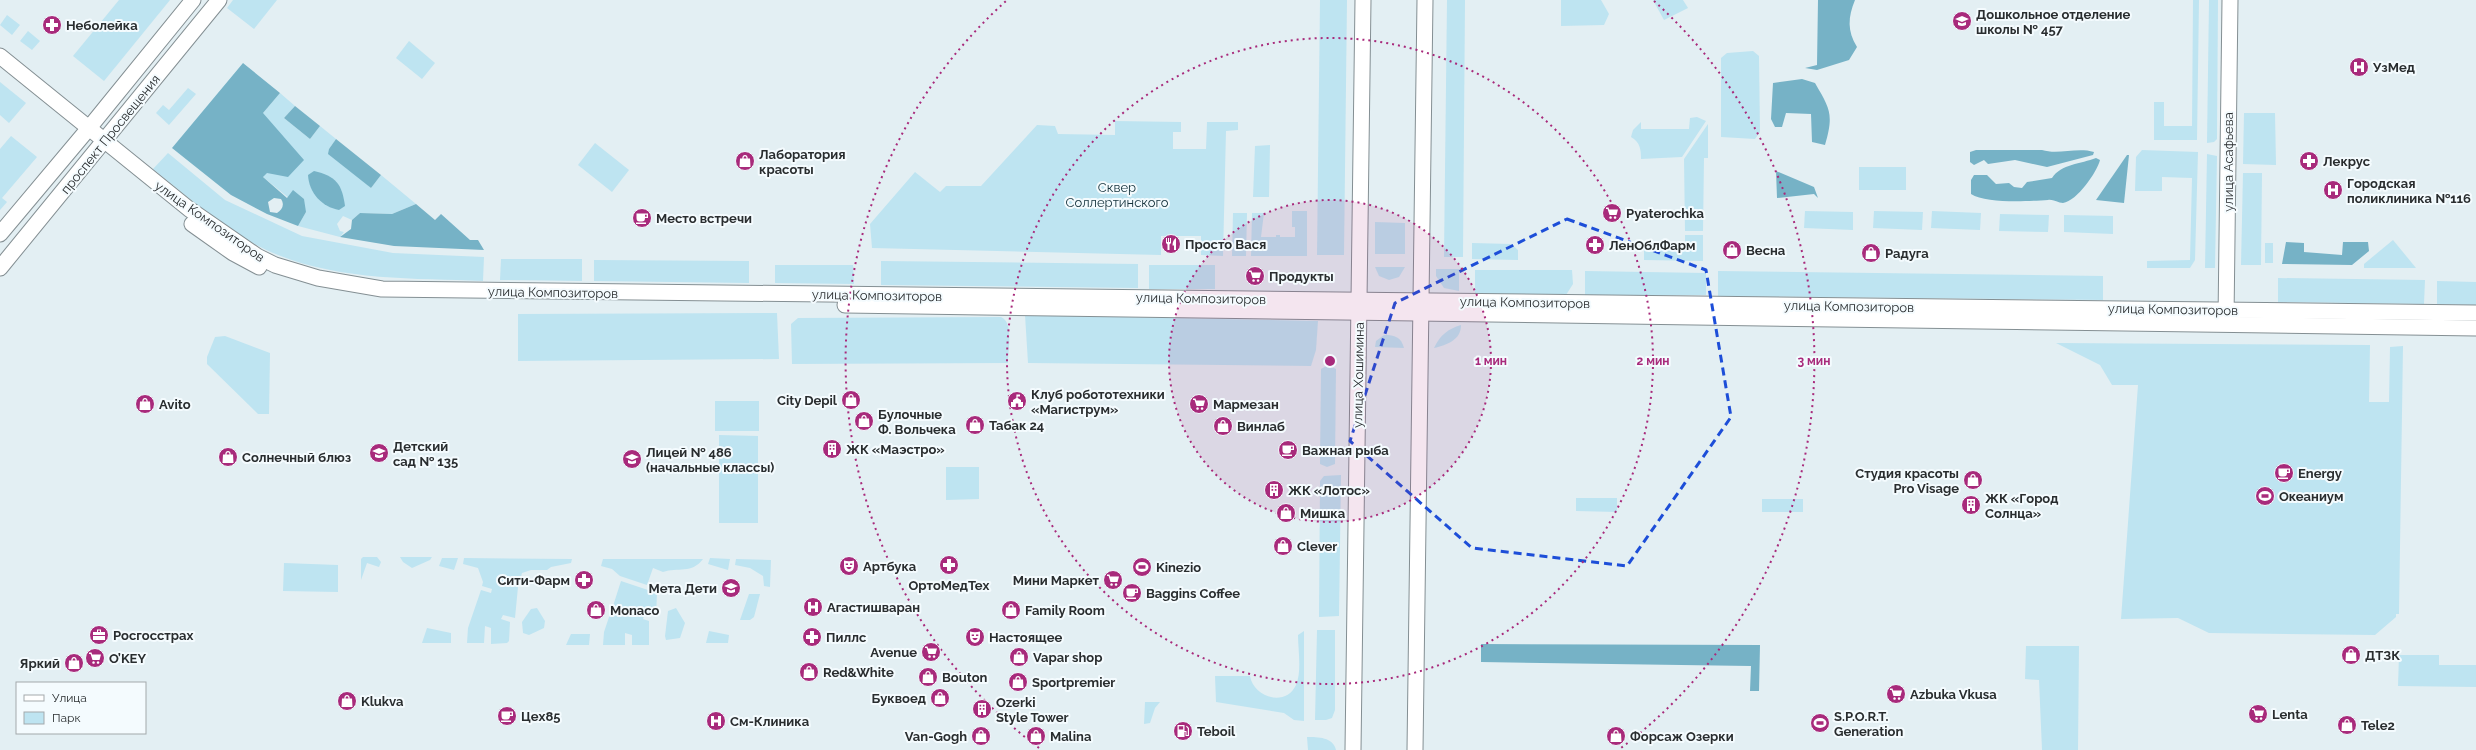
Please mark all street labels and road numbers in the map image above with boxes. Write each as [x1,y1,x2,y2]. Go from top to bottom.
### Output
street label: проспект Просвещения [58,72,163,197]
street label: улица Асафьева [2221,112,2236,212]
street label: улица Композиторов [152,178,267,265]
street label: улица Композиторов [488,284,618,301]
street label: улица Композиторов [812,287,942,304]
street label: улица Композиторов [1136,290,1266,307]
street label: улица Композиторов [1460,294,1590,311]
street label: улица Композиторов [1784,298,1914,315]
street label: улица Композиторов [2108,301,2238,318]
street label: улица Хошимина [1350,322,1367,428]

